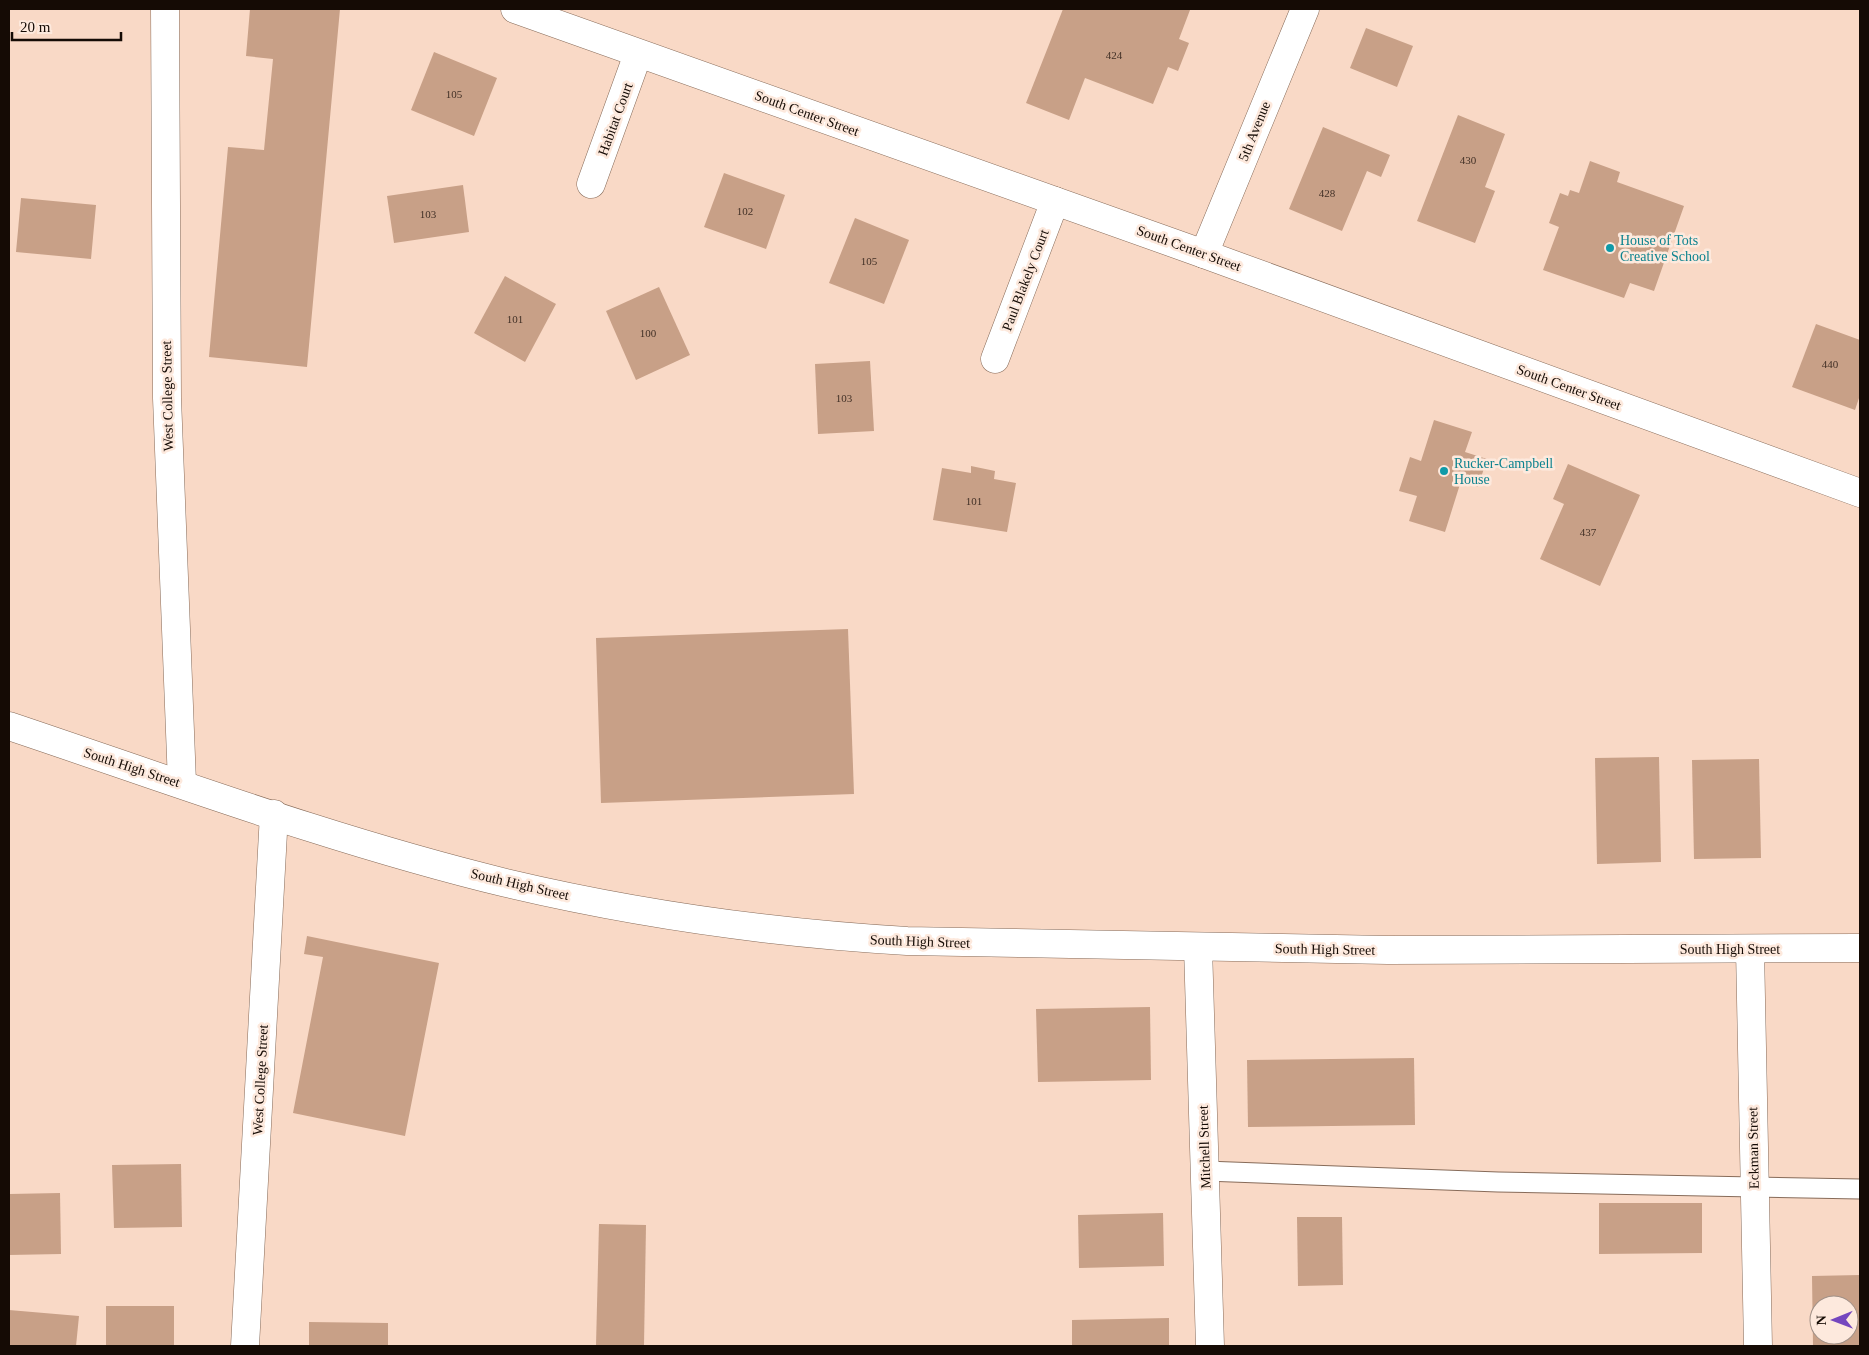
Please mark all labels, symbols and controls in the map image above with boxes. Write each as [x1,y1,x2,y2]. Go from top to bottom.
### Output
scale bar [12,10,121,42]
text: 20 m [20,19,51,35]
house number: 424 [1106,49,1123,61]
street label: Habitat Court [595,81,636,158]
house number: 105 [446,88,463,100]
street label: South Center Street [753,88,861,139]
street label: 5th Avenue [1236,99,1273,163]
house number: 430 [1460,154,1477,166]
house number: 428 [1319,187,1336,199]
house number: 102 [737,205,753,217]
house number: 103 [420,208,437,220]
street label: South Center Street [1135,223,1243,274]
street label: Paul Blakely Court [999,227,1052,333]
place label: House of Tots Creative School [1620,233,1710,264]
marker: House of Tots Creative School [1604,242,1616,254]
house number: 105 [861,255,878,267]
house number: 101 [507,313,523,325]
house number: 100 [640,327,657,339]
street label: West College Street [159,340,176,452]
house number: 440 [1822,358,1839,370]
street label: South Center Street [1515,362,1623,413]
house number: 103 [836,392,853,404]
place label: Rucker-Campbell House [1454,456,1553,487]
marker: Rucker-Campbell House [1438,465,1450,477]
house number: 101 [966,495,982,507]
house number: 437 [1580,526,1597,538]
street label: South High Street [82,745,182,790]
street label: South High Street [469,866,571,903]
street label: South High Street [870,932,970,951]
street label: South High Street [1275,941,1375,958]
street label: South High Street [1680,942,1780,957]
street label: West College Street [250,1024,271,1136]
street label: Mitchell Street [1196,1105,1213,1189]
street label: Eckman Street [1745,1107,1762,1189]
north arrow [1809,1295,1859,1345]
text: N [1814,1315,1829,1325]

